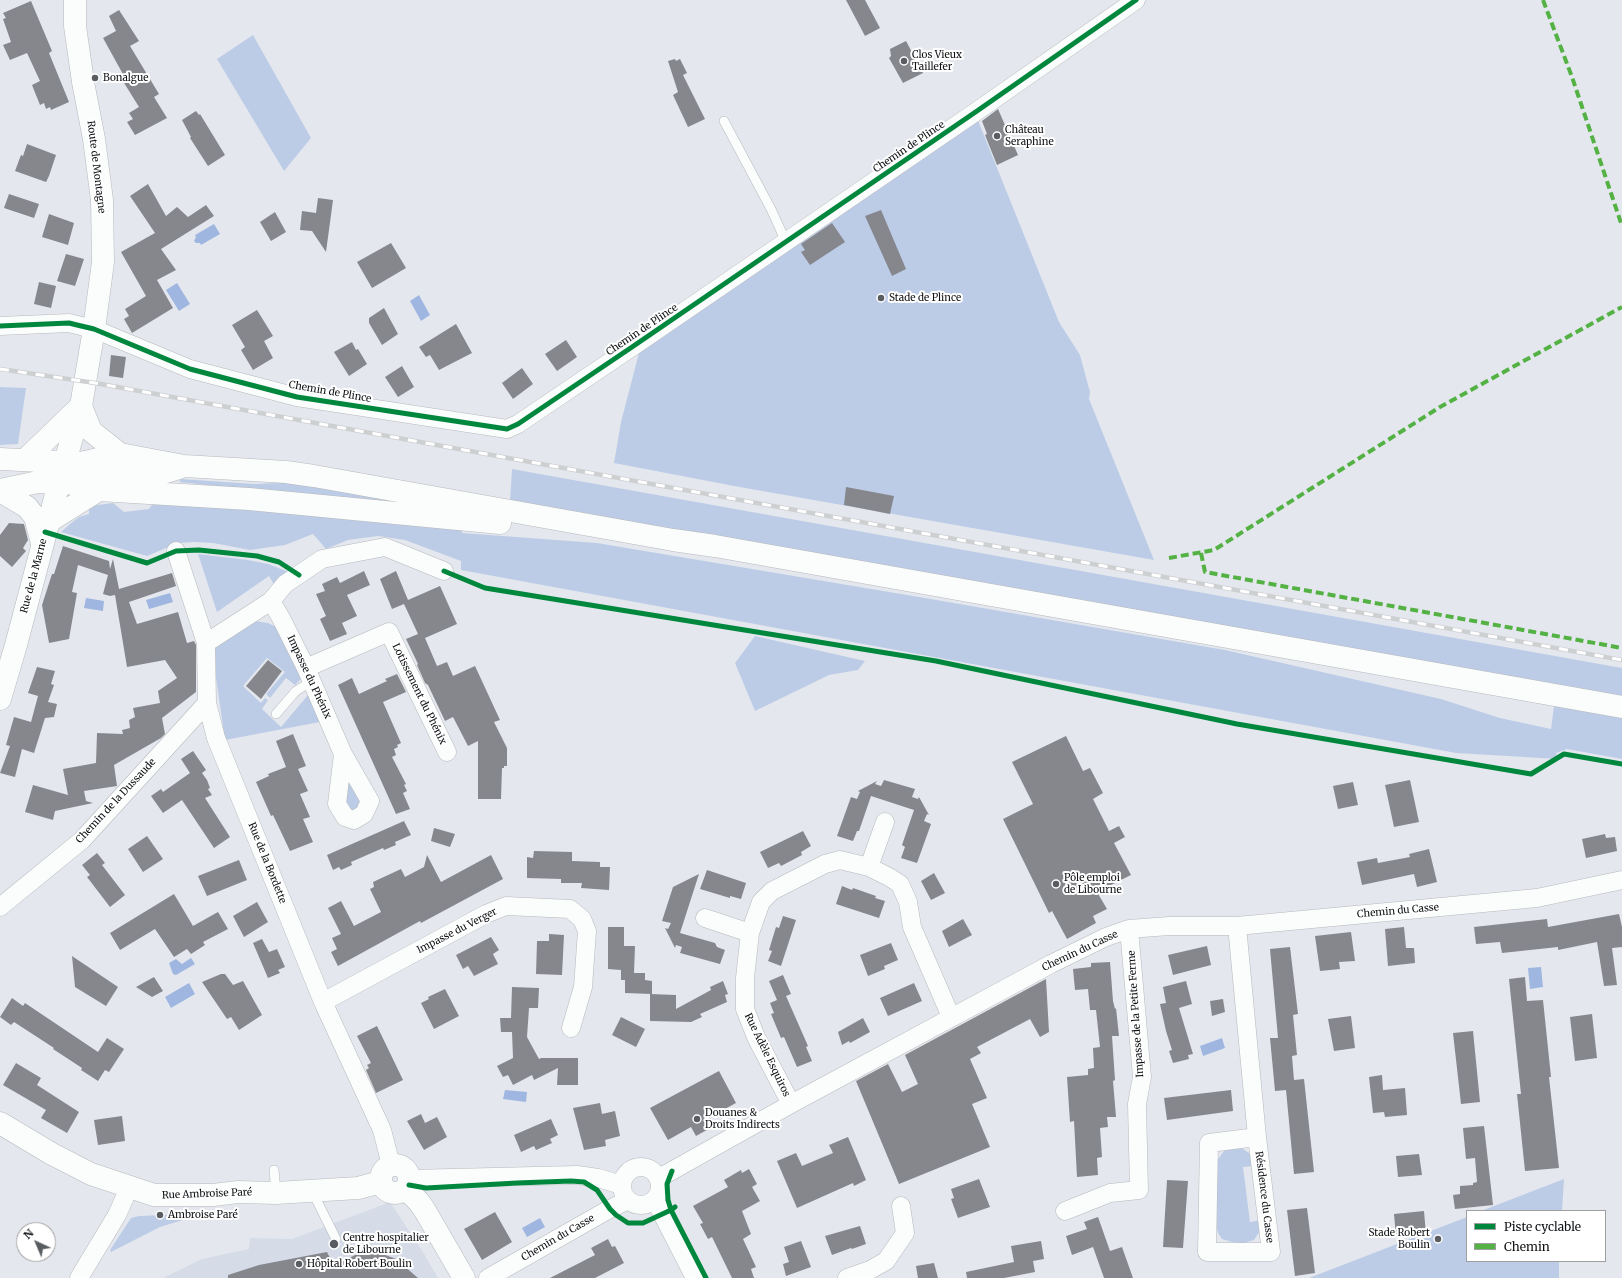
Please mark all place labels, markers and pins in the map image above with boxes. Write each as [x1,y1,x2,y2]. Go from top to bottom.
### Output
place label: Clos Vieux Taillefer [912,49,962,72]
marker: Clos Vieux Taillefer [899,56,909,66]
place label: Bonalgue [103,72,148,84]
marker: Bonalgue [90,73,100,83]
place label: Château Seraphine [1005,124,1054,148]
marker: Château Seraphine [992,131,1002,141]
place label: Stade de Plince [889,292,961,304]
marker: Stade de Plince [876,293,886,303]
place label: Pôle emploi de Libourne [1064,872,1122,896]
marker: Pôle emploi de Libourne [1051,879,1061,889]
place label: Douanes & Droits Indirects [705,1107,780,1130]
marker: Douanes & Droits Indirects [692,1114,702,1124]
place label: Ambroise Paré [168,1209,238,1221]
marker: Ambroise Paré [155,1210,165,1220]
place label: Stade Robert Boulin [1368,1227,1430,1250]
place label: Centre hospitalier de Libourne [343,1232,429,1256]
marker: Stade Robert Boulin [1433,1234,1443,1244]
marker: Centre hospitalier de Libourne [328,1238,340,1250]
place label: Hôpital Robert Boulin [307,1258,412,1270]
marker: Hôpital Robert Boulin [294,1259,304,1269]

